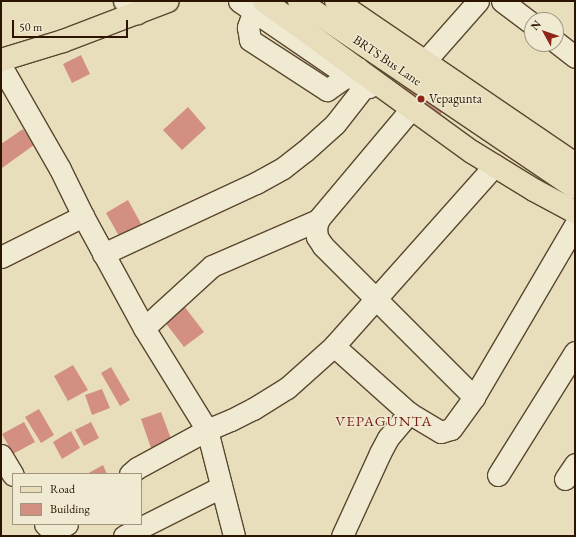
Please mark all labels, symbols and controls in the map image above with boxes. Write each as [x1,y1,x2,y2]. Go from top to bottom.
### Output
scale bar [14,12,130,38]
north arrow [524,12,564,52]
text: N [527,17,544,33]
text: 50 m [19,19,42,35]
street label: BRTS Bus Lane [350,32,424,90]
place label: Vepagunta [429,91,482,107]
marker: Vepagunta [416,94,426,104]
district label: VEPAGUNTA [335,412,433,430]
legend [12,473,142,525]
text: Road [50,481,75,497]
text: Building [50,501,90,517]

